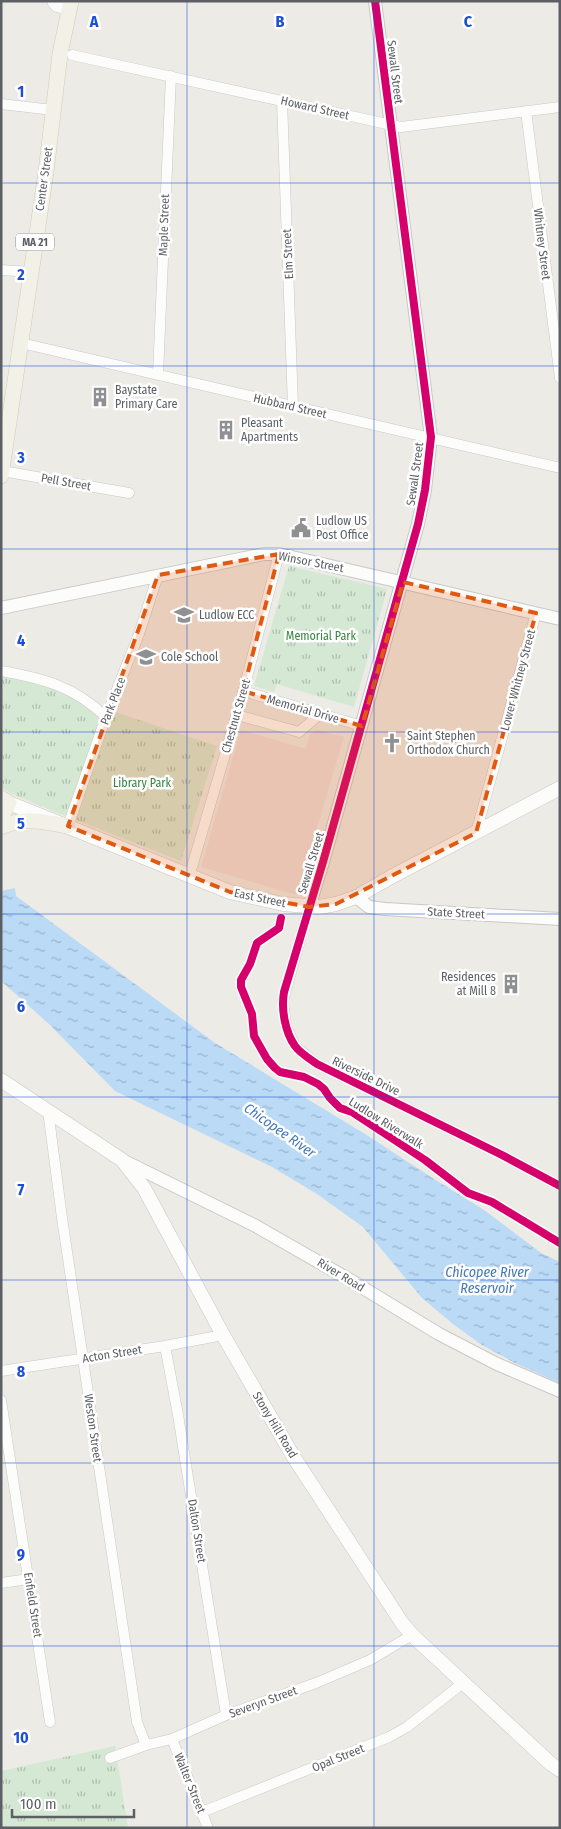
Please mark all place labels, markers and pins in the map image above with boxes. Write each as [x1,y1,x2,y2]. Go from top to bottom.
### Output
place label: Baystate Primary Care [115,383,177,411]
building icon: Baystate Primary Care [89,386,111,408]
place label: Pleasant Apartments [241,416,298,444]
building icon: Pleasant Apartments [215,419,237,441]
place label: Ludlow US Post Office [316,514,368,542]
public building icon: Ludlow US Post Office [290,517,312,539]
school or university icon: Ludlow ECC [173,604,195,626]
place label: Ludlow ECC [199,608,254,622]
school or university icon: Cole School [135,646,157,668]
place label: Cole School [161,650,218,664]
place label: Saint Stephen Orthodox Church [407,729,490,757]
church icon: Saint Stephen Orthodox Church [381,732,403,754]
place label: Residences at Mill 8 [441,970,496,998]
building icon: Residences at Mill 8 [500,973,522,995]

